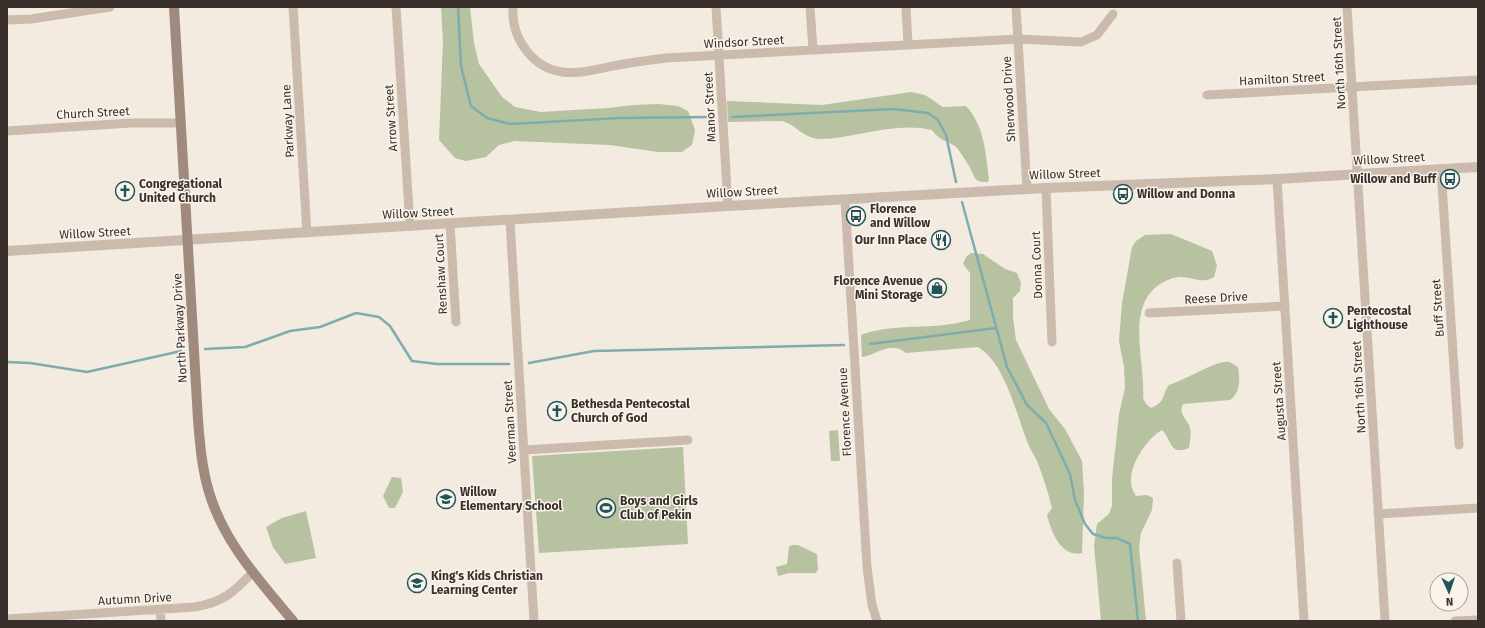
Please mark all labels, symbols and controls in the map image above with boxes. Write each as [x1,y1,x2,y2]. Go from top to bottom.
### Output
street label: North 16th Street [1330,15,1348,110]
street label: Windsor Street [703,33,785,51]
street label: Sherwood Drive [1000,56,1018,142]
street label: Hamilton Street [1239,70,1326,88]
street label: Manor Street [701,71,719,142]
street label: Arrow Street [382,83,400,152]
street label: Parkway Lane [279,84,297,158]
street label: Church Street [56,104,131,122]
street label: Willow Street [1353,150,1426,168]
street label: Willow Street [1029,166,1102,182]
bus stop icon: Willow and Buff [1439,168,1461,190]
place label: Willow and Buff [1350,172,1438,186]
place label: Congregational United Church [139,177,223,205]
church icon: Congregational United Church [114,180,136,202]
street label: Willow Street [706,183,779,201]
bus stop icon: Willow and Donna [1112,183,1134,205]
place label: Willow and Donna [1137,187,1236,201]
place label: Florence and Willow [870,202,930,230]
street label: Willow Street [382,204,455,222]
bus stop icon: Florence and Willow [845,205,867,227]
street label: Willow Street [59,224,132,242]
restaurant icon: Our Inn Place [930,229,952,251]
street label: Donna Court [1029,230,1045,299]
street label: Renshaw Court [432,233,450,315]
place label: Our Inn Place [855,233,927,247]
street label: North Parkway Drive [170,273,190,383]
place label: Florence Avenue Mini Storage [834,274,923,302]
shop icon: Florence Avenue Mini Storage [926,277,948,299]
street label: Buff Street [1429,278,1447,337]
street label: Reese Drive [1184,289,1248,307]
place label: Pentecostal Lighthouse [1347,304,1412,332]
church icon: Pentecostal Lighthouse [1322,307,1344,329]
street label: North 16th Street [1350,339,1368,434]
street label: Augusta Street [1269,360,1289,441]
street label: Florence Avenue [836,367,854,457]
street label: Veerman Street [501,379,519,464]
place label: Bethesda Pentecostal Church of God [571,397,690,425]
church icon: Bethesda Pentecostal Church of God [546,400,568,422]
place label: Willow Elementary School [460,485,563,513]
school or university icon: Willow Elementary School [435,488,457,510]
place label: Boys and Girls Club of Pekin [620,494,698,522]
sports icon: Boys and Girls Club of Pekin [595,497,617,519]
place label: King's Kids Christian Learning Center [431,569,543,597]
school or university icon: King's Kids Christian Learning Center [406,572,428,594]
north arrow [1429,572,1469,612]
street label: Autumn Drive [98,590,172,608]
text: N [1446,595,1453,608]

